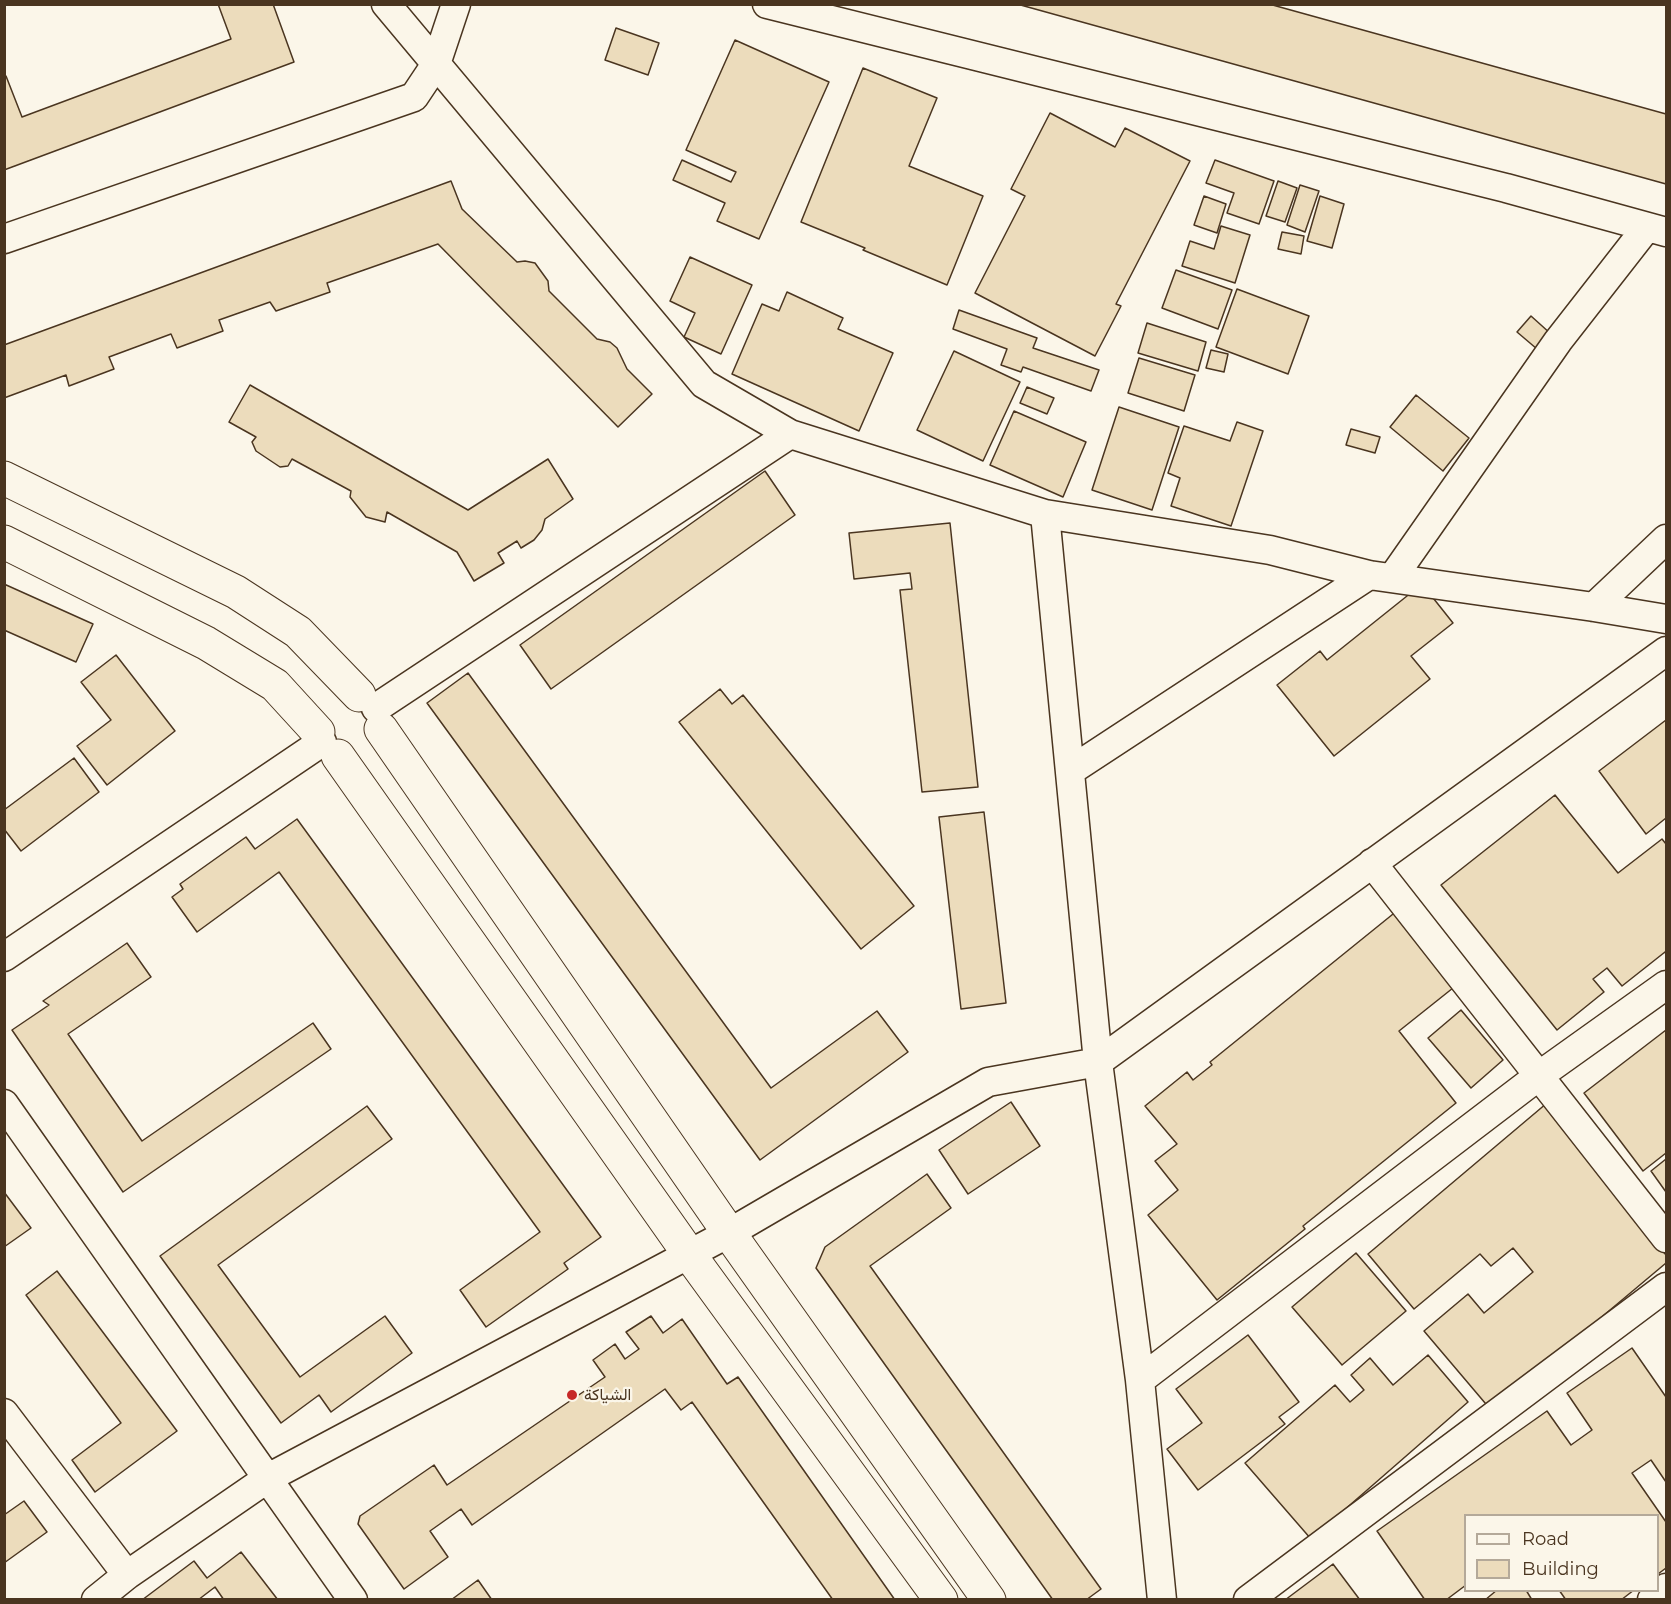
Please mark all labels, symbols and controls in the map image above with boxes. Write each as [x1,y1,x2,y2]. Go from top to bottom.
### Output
place label: الشياكة [584,1385,631,1405]
marker: الشياكة [565,1388,579,1402]
legend [1464,1514,1659,1592]
text: Road [1522,1528,1569,1550]
text: Building [1522,1558,1599,1580]

